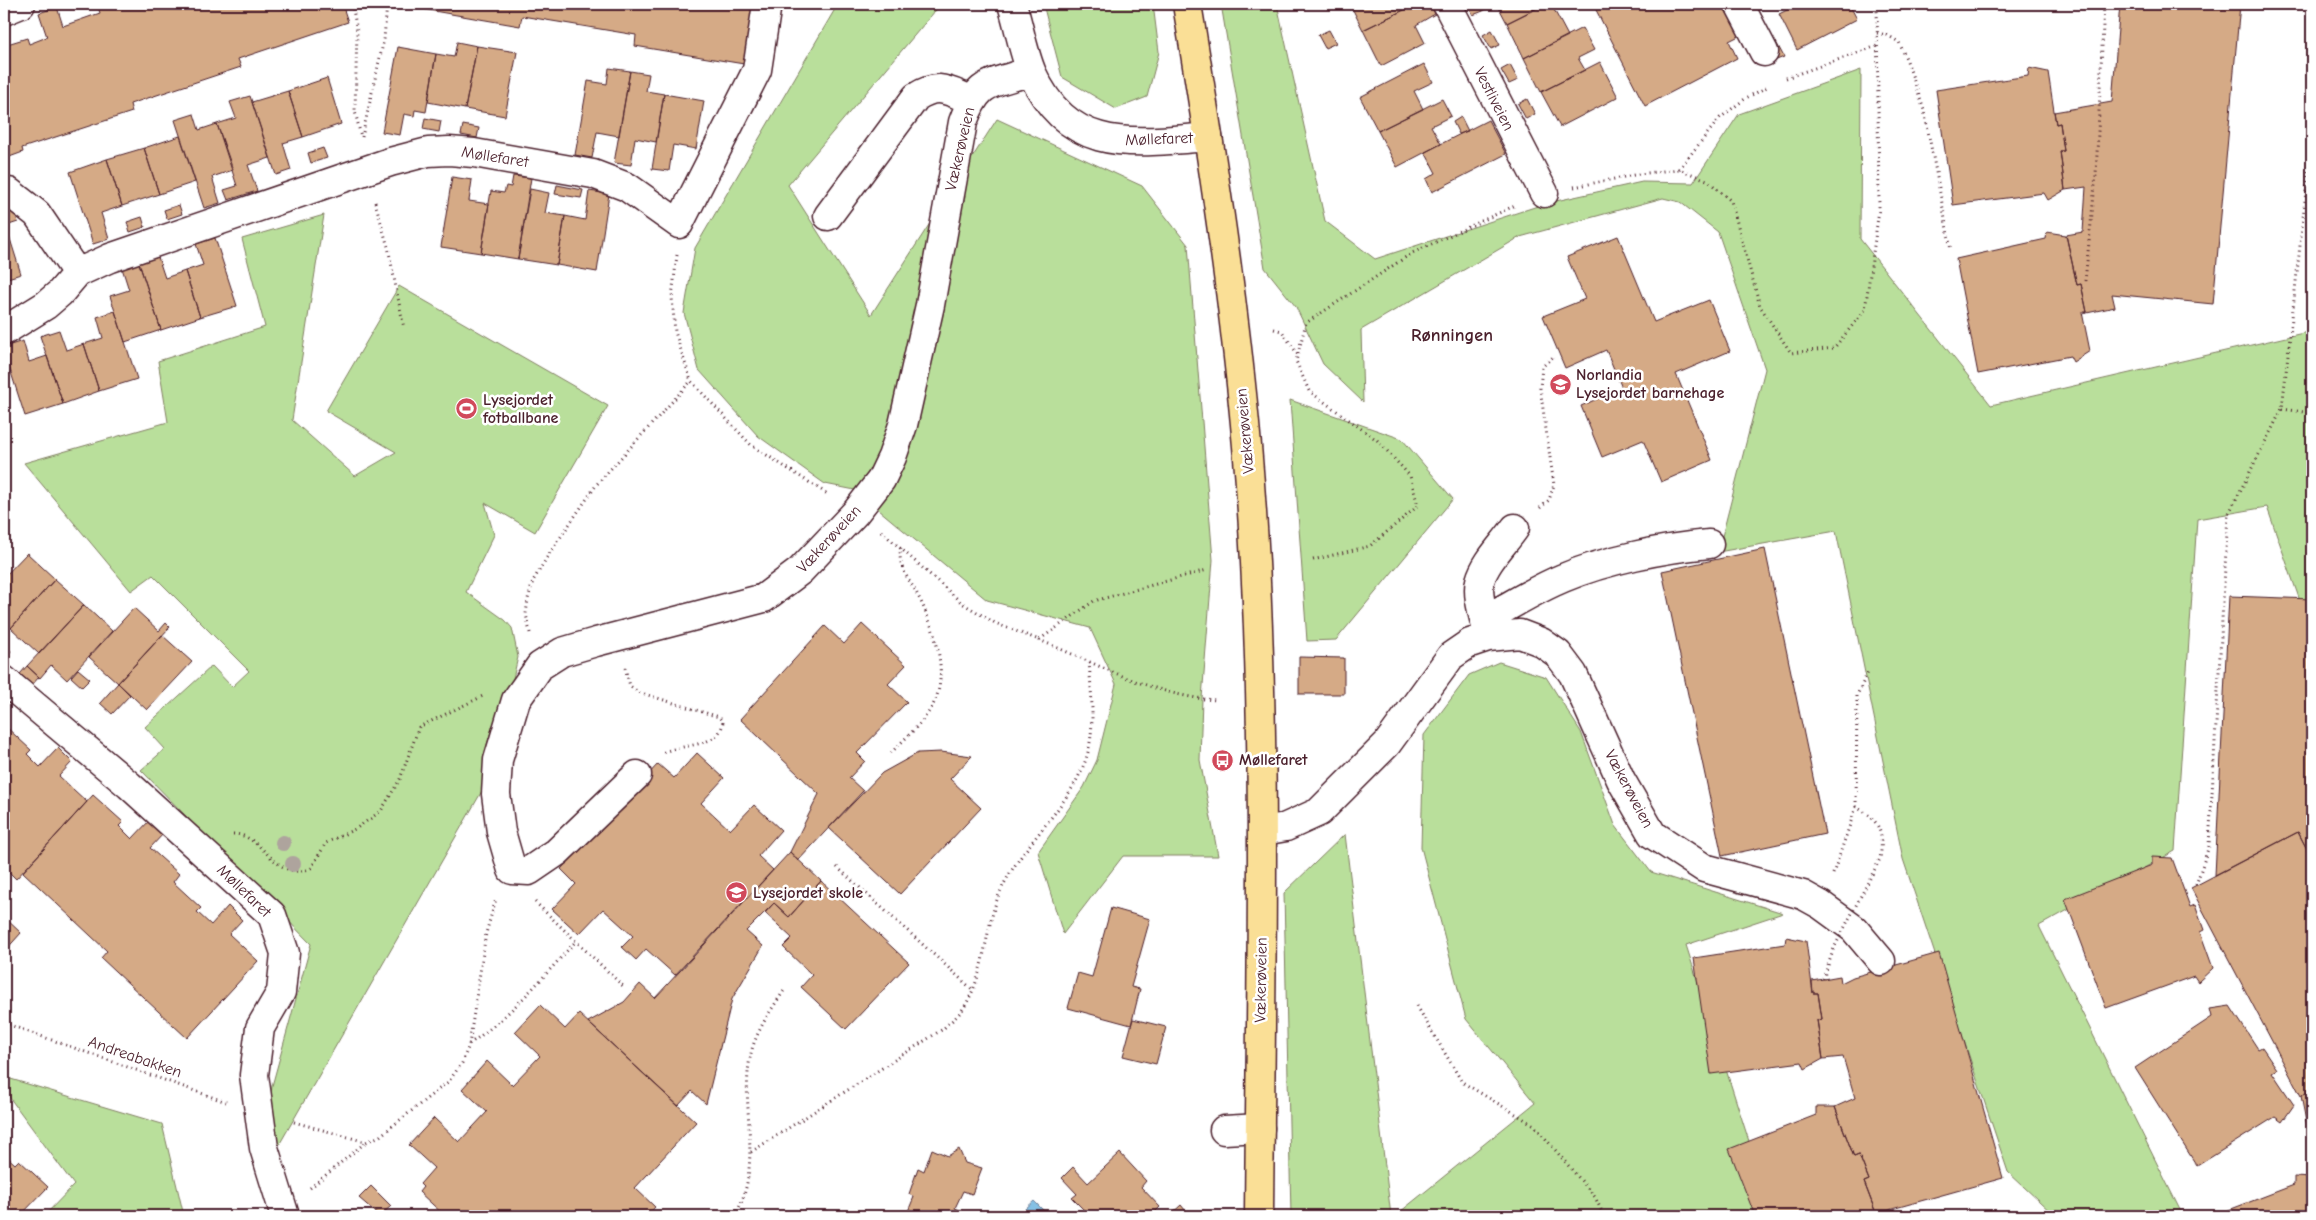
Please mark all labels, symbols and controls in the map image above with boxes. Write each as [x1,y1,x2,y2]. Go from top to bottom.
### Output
street label: Vestliveien [1470,64,1518,134]
street label: Vækerøveien [942,105,978,193]
street label: Møllefaret [1125,129,1194,149]
street label: Møllefaret [460,143,530,171]
district label: Rønningen [1411,325,1493,346]
place label: Norlandia Lysejordet barnehage [1576,366,1725,402]
school or university icon: Norlandia Lysejordet barnehage [1548,372,1572,396]
street label: Vækerøveien [1232,388,1258,474]
place label: Lysejordet fotballbane [482,391,559,427]
sports icon: Lysejordet fotballbane [455,397,479,421]
street label: Vækerøveien [793,502,865,576]
street label: Vækerøveien [1601,747,1657,831]
bus stop icon: Møllefaret [1211,748,1235,772]
place label: Møllefaret [1239,751,1308,769]
street label: Møllefaret [213,861,275,921]
school or university icon: Lysejordet skole [725,881,749,905]
place label: Lysejordet skole [753,884,863,902]
street label: Vækerøveien [1251,937,1271,1023]
street label: Andreabakken [86,1033,184,1081]

